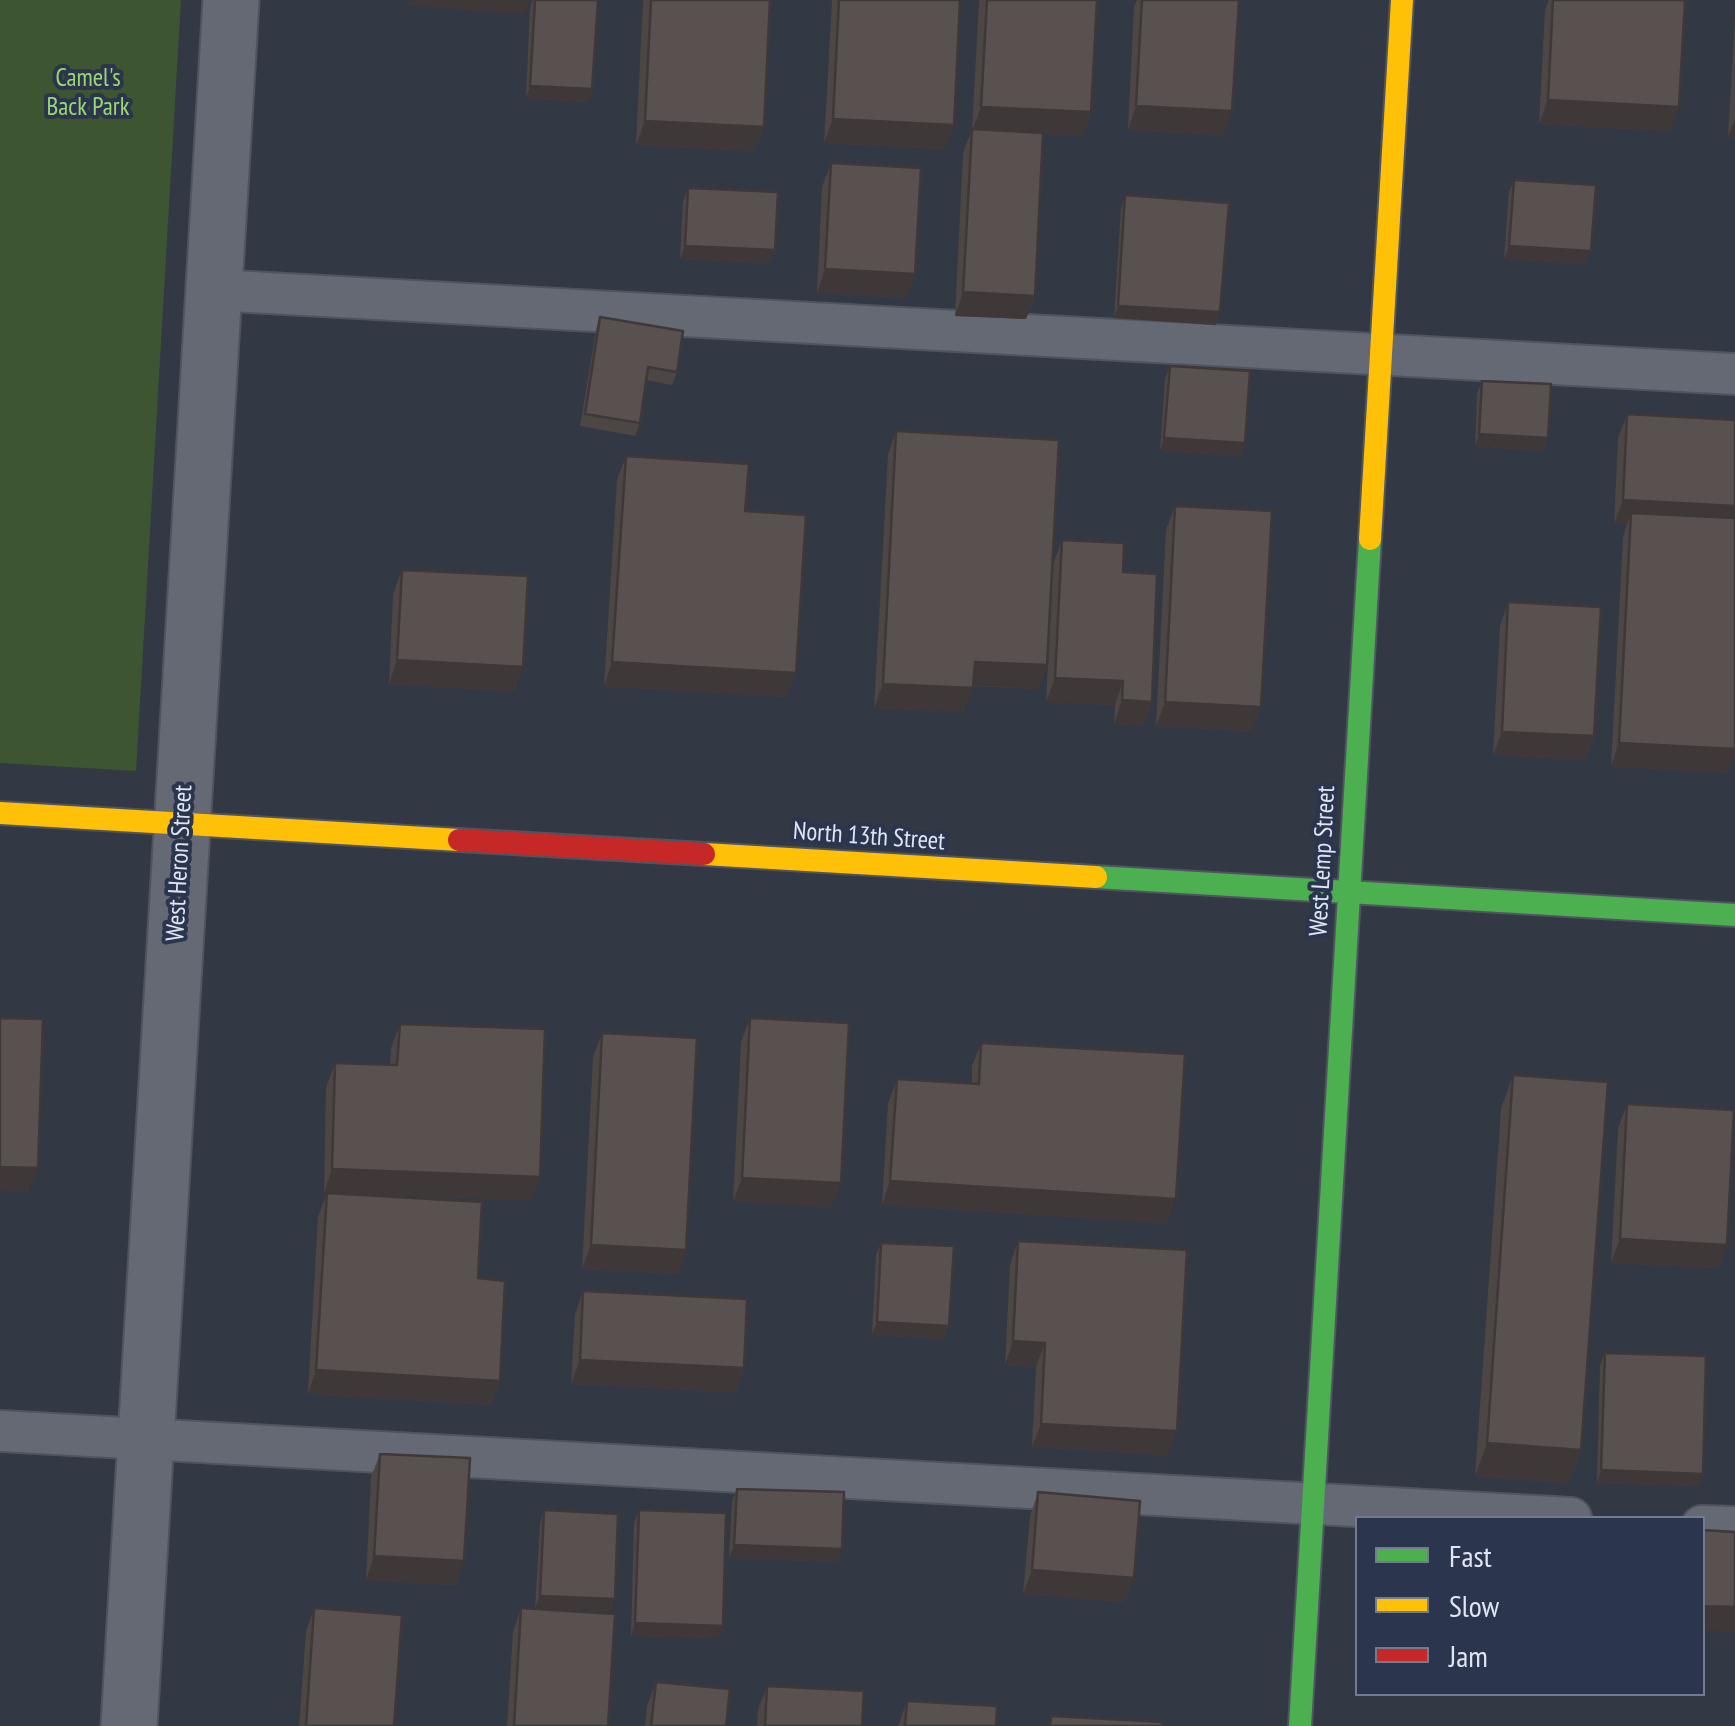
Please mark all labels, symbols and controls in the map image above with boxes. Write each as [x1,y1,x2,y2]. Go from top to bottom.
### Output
park label: Camel's Back Park [47,64,129,123]
street label: West Heron Street [161,784,199,942]
street label: West Lemp Street [1304,785,1342,937]
street label: North 13th Street [792,817,946,857]
legend [1355,1516,1705,1696]
text: Fast [1449,1536,1492,1575]
text: Slow [1449,1586,1499,1625]
text: Jam [1449,1636,1488,1675]

